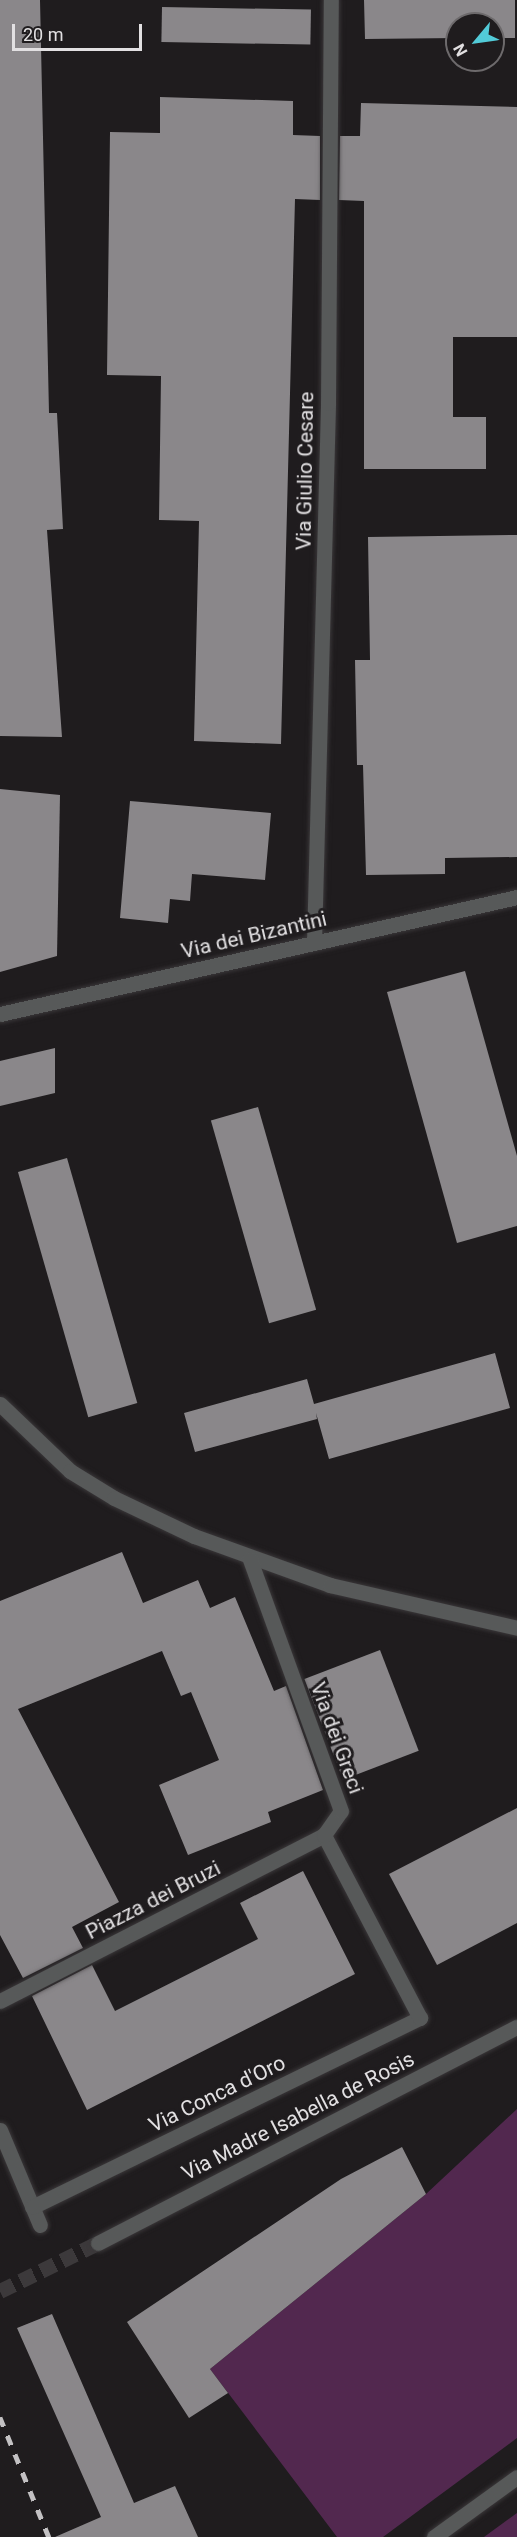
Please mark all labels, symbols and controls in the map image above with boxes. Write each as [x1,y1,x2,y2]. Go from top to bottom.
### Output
scale bar [15,12,146,50]
north arrow [445,12,505,72]
text: 20 m [23,24,63,45]
text: N [450,40,472,60]
street label: Via Giulio Cesare [291,391,319,551]
street label: Via dei Bizantini [179,906,329,964]
street label: Via dei Greci [305,1679,369,1797]
street label: Piazza dei Bruzi [81,1855,225,1945]
street label: Via Madre Isabella de Rosis [178,2046,418,2186]
street label: Via Conca d'Oro [145,2050,289,2138]

